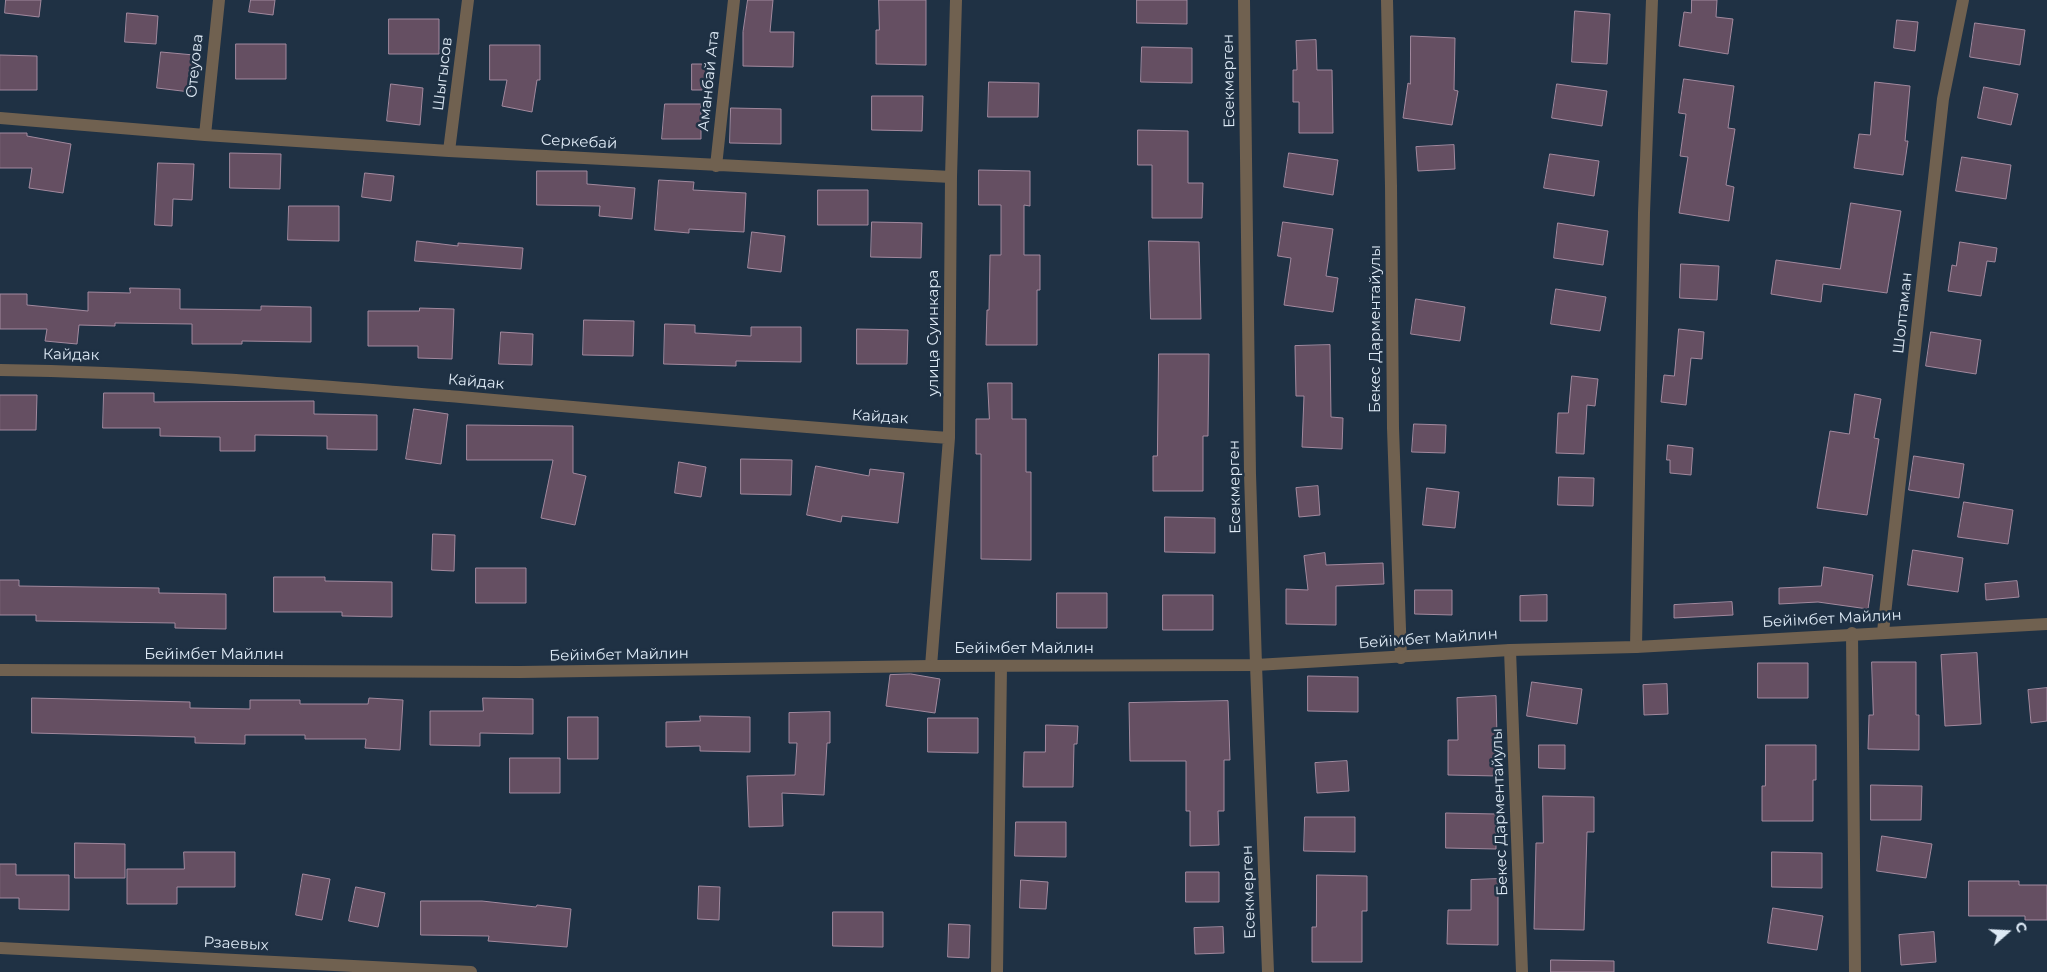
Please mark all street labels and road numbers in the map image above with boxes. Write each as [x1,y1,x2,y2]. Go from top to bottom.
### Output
street label: Аманбай Ата [695,30,723,132]
street label: Отеуова [183,33,207,99]
street label: Eсекмерген [1219,34,1239,128]
street label: Шыгысов [430,36,456,112]
street label: Серкебай [540,131,618,153]
street label: Бекес Дарментайулы [1367,245,1385,413]
street label: улица Суинкара [925,270,943,396]
street label: Шолтаман [1890,271,1916,355]
street label: Кайдак [43,346,99,364]
street label: Кайдак [447,371,505,393]
street label: Кайдак [851,406,909,428]
street label: Eсекмерген [1225,440,1245,534]
street label: Бейімбет Майлин [1762,606,1902,632]
street label: Бейімбет Майлин [1358,625,1498,653]
street label: Бейімбет Майлин [954,640,1094,658]
street label: Бейімбет Майлин [549,645,689,665]
street label: Бейімбет Майлин [144,646,284,664]
street label: Бекес Дарментайулы [1488,728,1512,896]
street label: Eсекмерген [1238,845,1260,939]
street label: Рзаевых [203,933,269,955]

